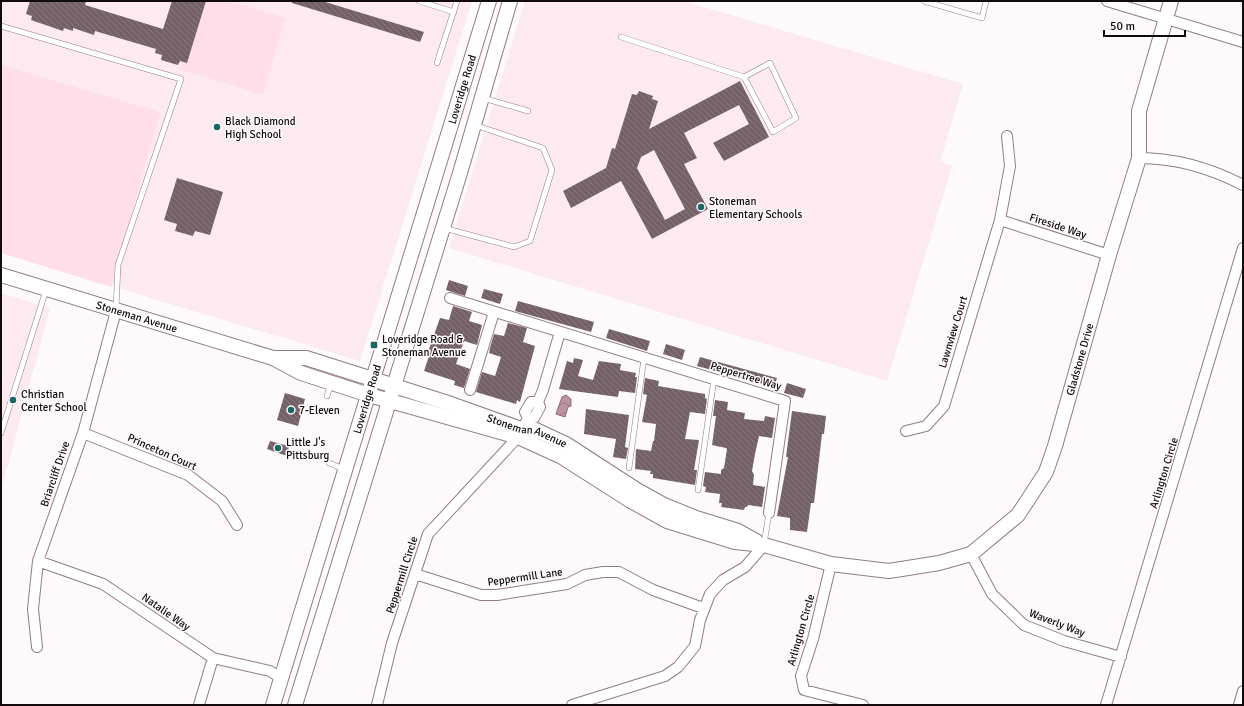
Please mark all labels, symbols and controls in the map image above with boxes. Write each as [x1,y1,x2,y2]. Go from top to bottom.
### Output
scale bar [1104,12,1185,38]
text: 50 m [1110,19,1135,34]
street label: Loveridge Road [445,53,479,126]
place label: Black Diamond High School [225,115,296,141]
marker: Black Diamond High School [212,122,222,132]
place label: Stoneman Elementary Schools [709,195,802,221]
marker: Stoneman Elementary Schools [696,202,706,212]
street label: Fireside Way [1028,211,1089,242]
street label: Lawnview Court [936,294,970,370]
street label: Stoneman Avenue [95,298,179,335]
street label: Gladstone Drive [1063,322,1096,397]
place label: Loveridge Road & Stoneman Avenue [382,333,466,359]
marker: Loveridge Road & Stoneman Avenue [369,340,379,350]
street label: Peppertree Way [709,359,784,393]
street label: Loveridge Road [350,363,384,435]
place label: Christian Center School [21,388,87,414]
marker: Christian Center School [8,395,18,405]
place label: 7-Eleven [299,404,340,417]
marker: 7-Eleven [286,405,296,415]
street label: Stoneman Avenue [485,411,569,450]
street label: Princeton Court [125,431,199,473]
place label: Little J's Pittsburg [286,436,329,462]
street label: Arlington Circle [1147,436,1181,510]
street label: Briarcliff Drive [38,439,72,509]
marker: Little J's Pittsburg [273,443,283,453]
street label: Peppermill Circle [383,535,421,615]
street label: Peppermill Lane [487,565,563,589]
street label: Natalie Way [139,591,193,634]
street label: Arlington Circle [785,593,817,667]
street label: Waverly Way [1027,606,1088,640]

